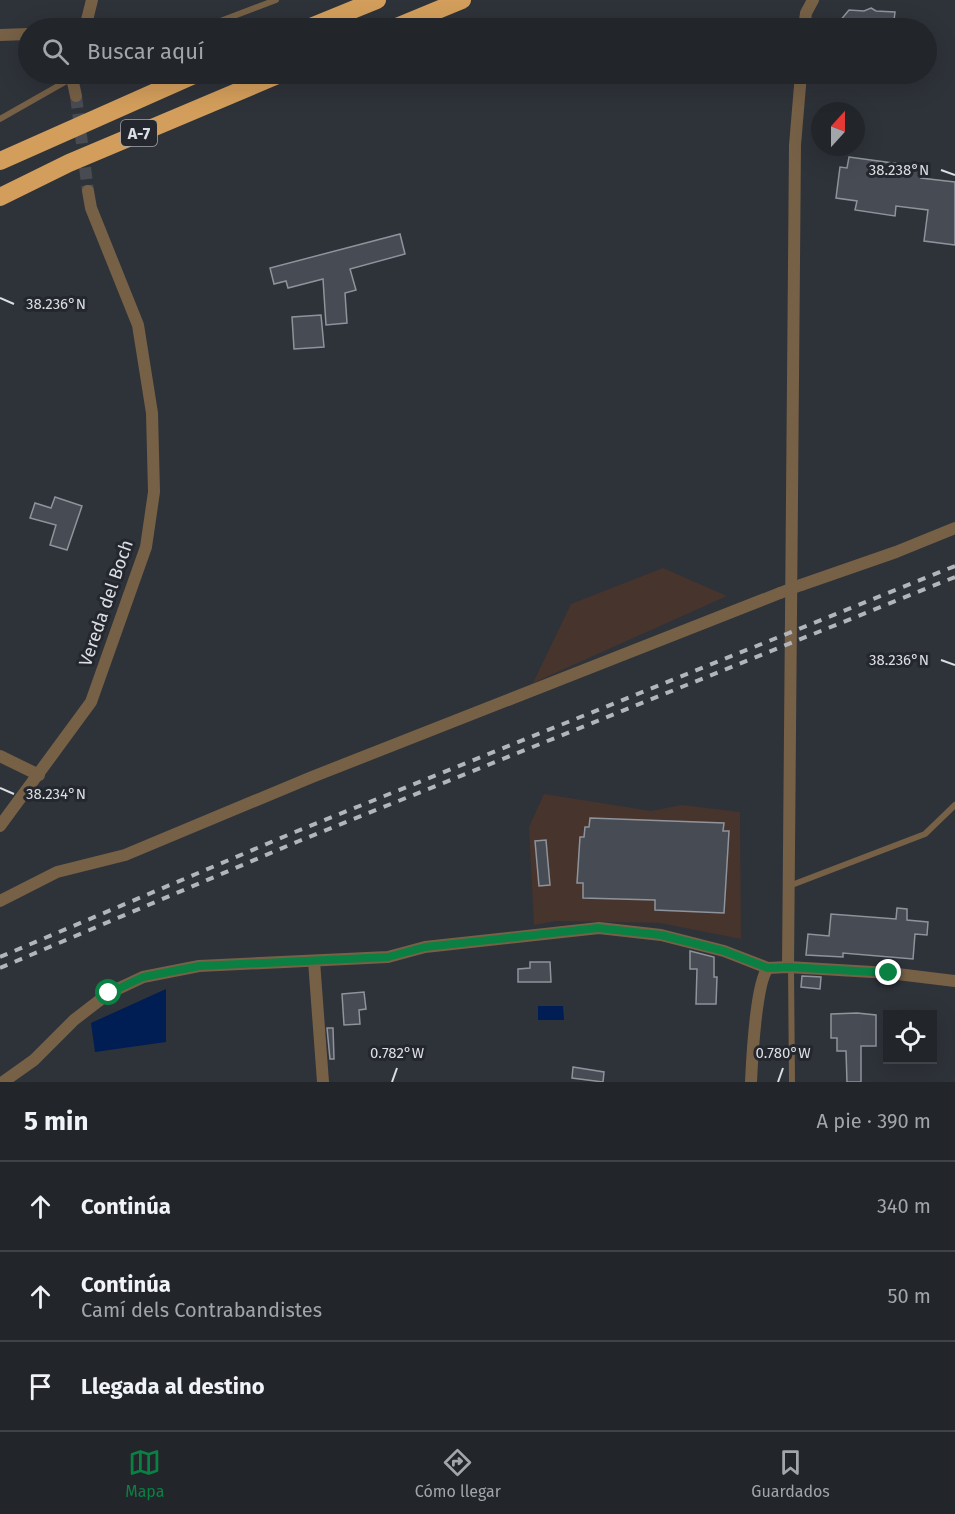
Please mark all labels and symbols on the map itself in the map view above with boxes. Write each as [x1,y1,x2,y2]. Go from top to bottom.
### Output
north arrow [811,102,865,156]
road number: A-7 [121,120,157,146]
text: 38.238°N [869,161,929,179]
text: 38.236°N [26,295,86,313]
street label: Vereda del Boch [74,537,138,669]
text: 38.236°N [869,651,929,669]
text: 38.234°N [26,785,86,803]
route end [875,959,901,985]
route start [95,979,121,1005]
text: 0.782°W [370,1044,425,1062]
text: 0.780°W [755,1044,811,1062]

